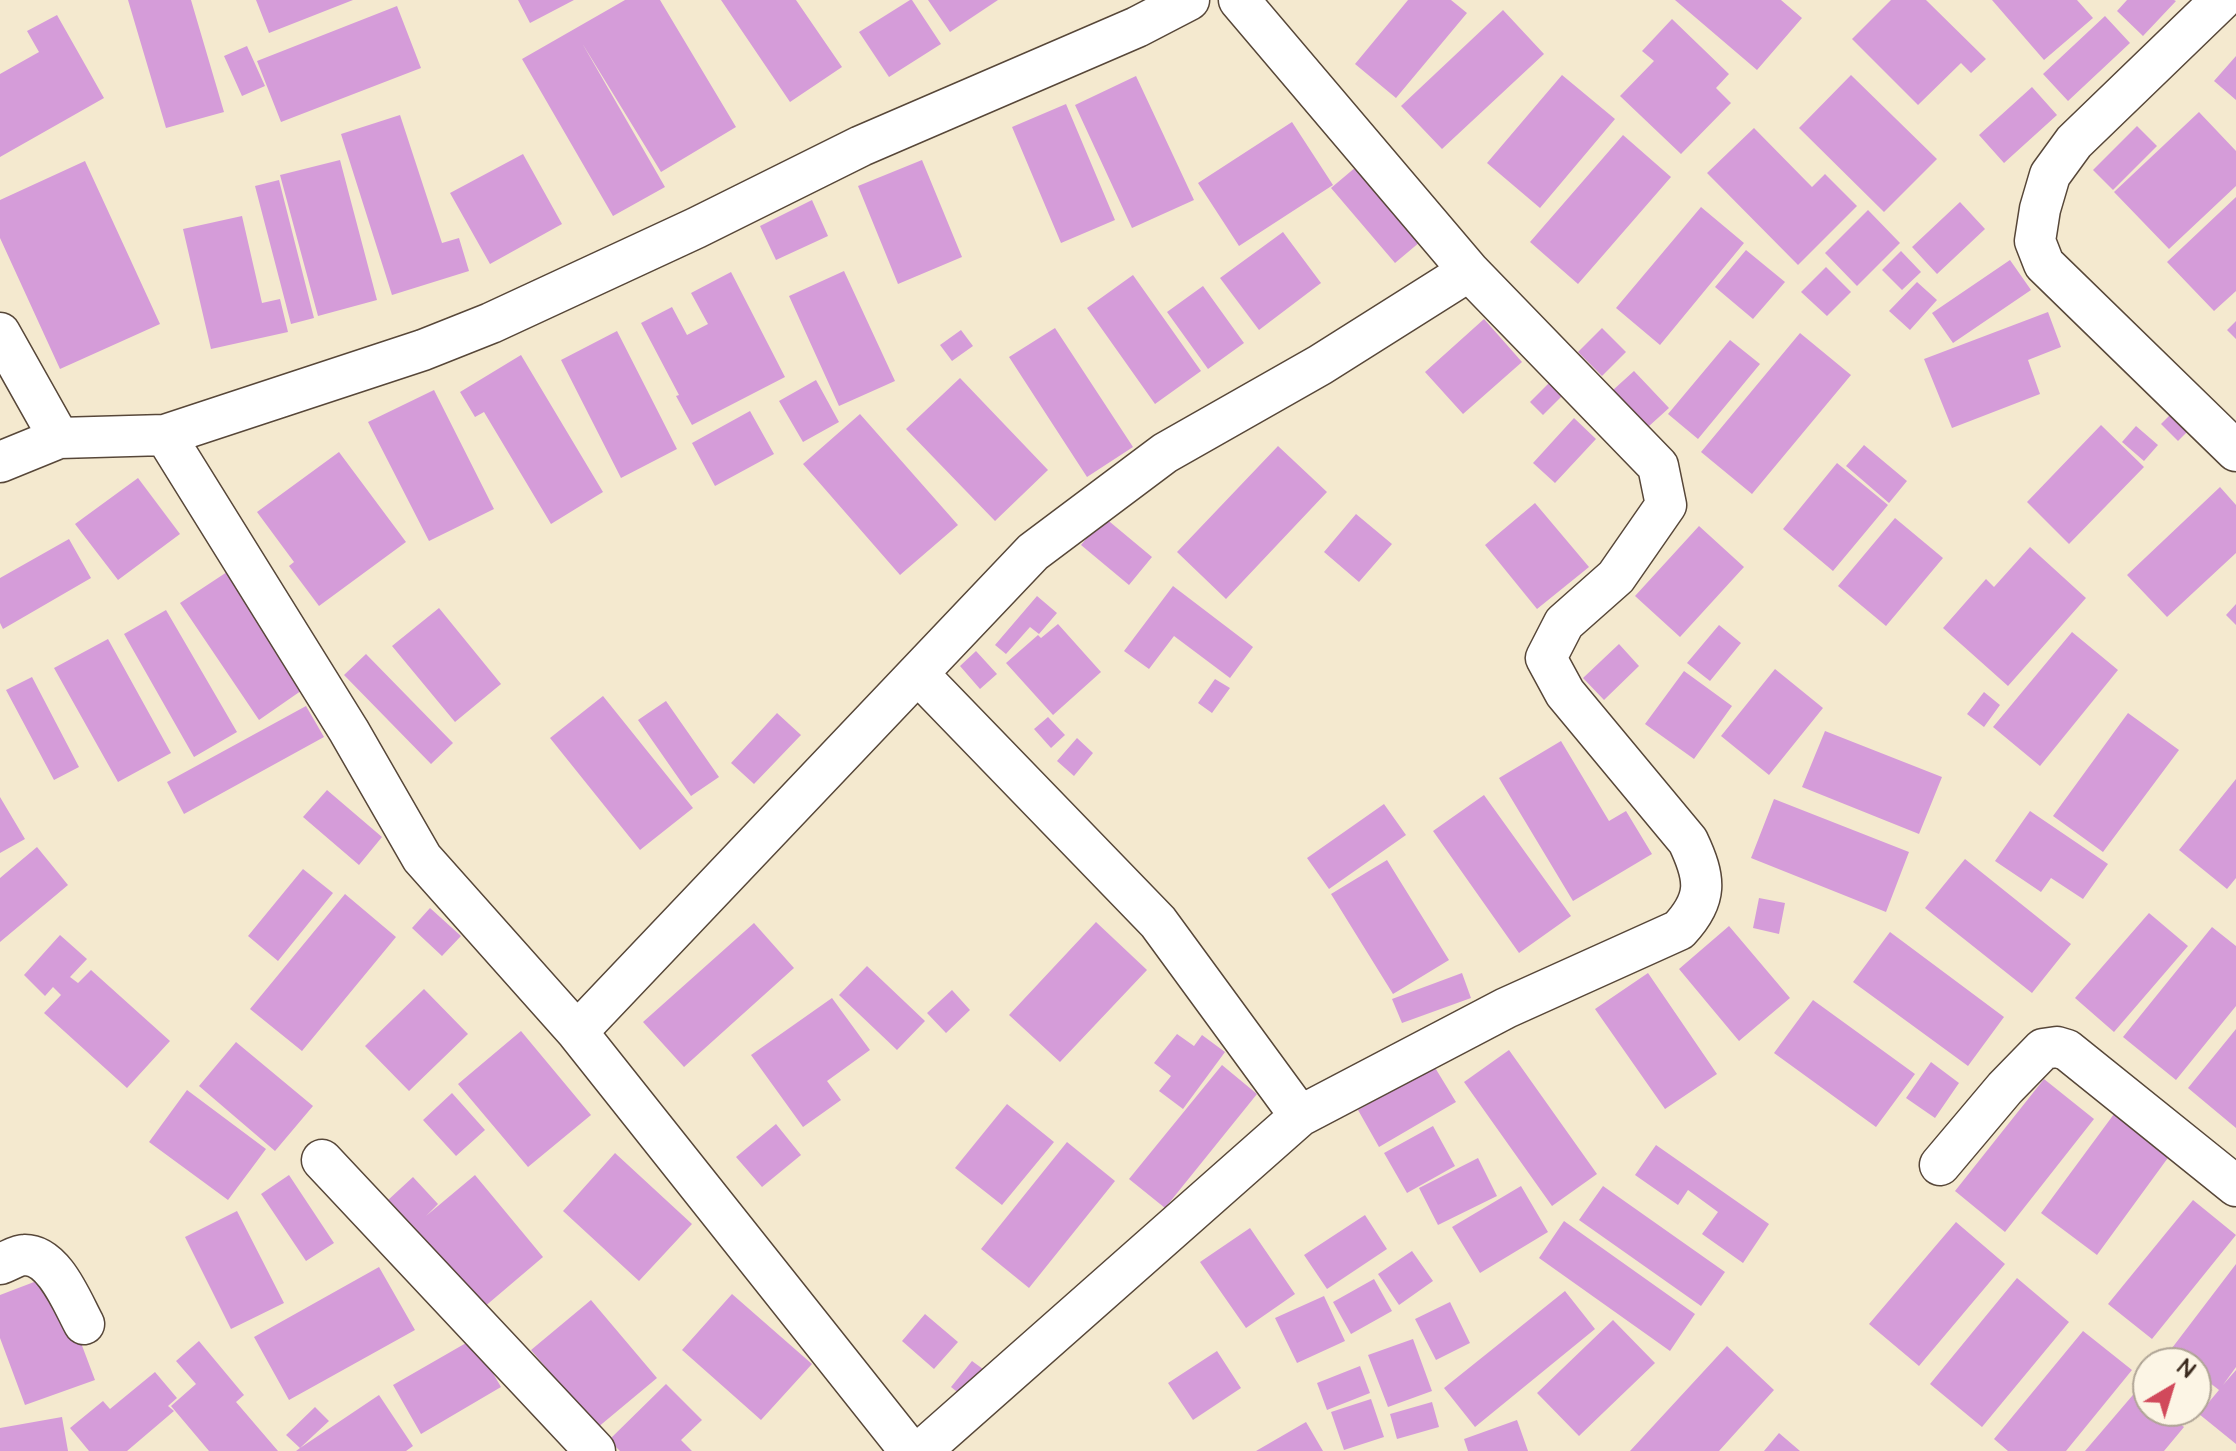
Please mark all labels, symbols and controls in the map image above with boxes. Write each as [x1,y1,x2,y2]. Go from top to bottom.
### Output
north arrow [2132,1347,2212,1427]
text: N [2171,1353,2201,1386]

